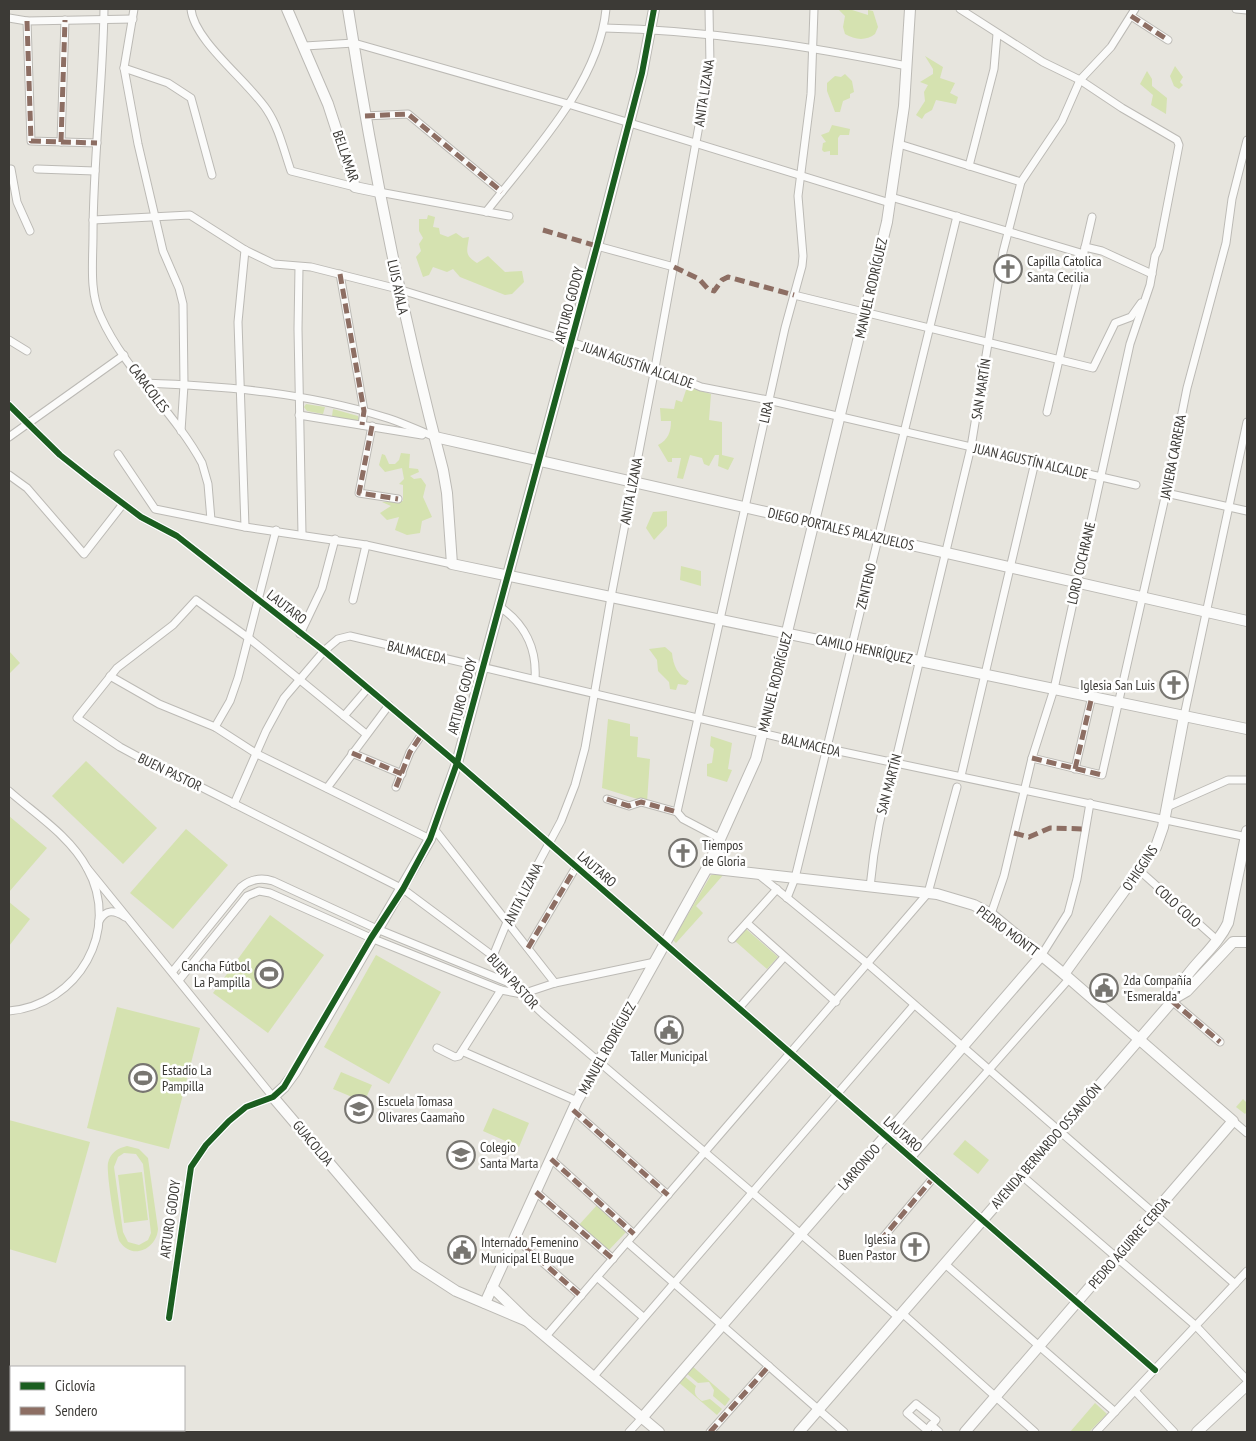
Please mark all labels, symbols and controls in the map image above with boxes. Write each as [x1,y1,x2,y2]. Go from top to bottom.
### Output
street label: ANITA LIZANA [690,58,718,128]
street label: BELLAMAR [329,128,363,184]
street label: MANUEL RODRÍGUEZ [851,236,891,340]
place label: Capilla Catolica Santa Cecilia [1027,252,1102,286]
church icon: Capilla Catolica Santa Cecilia [993,254,1023,284]
street label: LUIS AYALA [383,258,413,316]
street label: ARTURO GODOY [550,264,588,345]
street label: JUAN AGUSTÍN ALCALDE [579,337,696,393]
street label: SAN MARTÍN [967,357,995,421]
street label: CARACOLES [125,360,173,416]
street label: LIRA [755,399,777,425]
street label: JAVIERA CARRERA [1156,413,1190,502]
street label: JUAN AGUSTÍN ALCALDE [971,439,1090,483]
street label: ANITA LIZANA [616,456,646,526]
street label: DIEGO PORTALES PALAZUELOS [766,503,916,555]
street label: LORD COCHRANE [1063,520,1099,606]
street label: ZENTENO [852,561,880,611]
street label: LAUTARO [263,586,311,628]
street label: MANUEL RODRÍGUEZ [754,630,796,734]
street label: CAMILO HENRÍQUEZ [814,630,914,668]
street label: BALMACEDA [386,636,449,668]
street label: ARTURO GODOY [443,655,481,736]
church icon: Iglesia San Luis [1159,670,1189,700]
place label: Iglesia San Luis [1080,676,1155,694]
street label: BALMACEDA [780,729,843,761]
street label: BUEN PASTOR [135,749,205,795]
street label: SAN MARTÍN [872,752,906,816]
place label: Tiempos de Gloria [702,836,745,870]
church icon: Tiempos de Gloria [668,838,698,868]
street label: O'HIGGINS [1118,842,1162,894]
street label: LAUTARO [574,847,620,891]
street label: ANITA LIZANA [500,859,547,928]
street label: COLO COLO [1151,881,1205,932]
street label: PEDRO MONTT [973,902,1043,961]
street label: BUEN PASTOR [483,949,543,1013]
place label: Cancha Fútbol La Pampilla [181,957,251,991]
sports icon: Cancha Fútbol La Pampilla [254,959,284,989]
place label: 2da Compañía "Esmeralda" [1123,971,1192,1005]
public building icon: 2da Compañía "Esmeralda" [1089,973,1119,1003]
street label: MANUEL RODRÍGUEZ [574,999,640,1097]
public building icon: Taller Municipal [654,1015,684,1045]
place label: Taller Municipal [631,1047,708,1065]
place label: Estadio La Pampilla [162,1061,212,1095]
sports icon: Estadio La Pampilla [128,1063,158,1093]
street label: AVENIDA BERNARDO OSSANDÓN [987,1080,1105,1212]
place label: Escuela Tomasa Olivares Caamaño [378,1092,465,1126]
school or university icon: Escuela Tomasa Olivares Caamaño [344,1094,374,1124]
street label: LAUTARO [880,1112,926,1156]
street label: GUACOLDA [289,1117,337,1170]
place label: Colegio Santa Marta [480,1138,538,1172]
school or university icon: Colegio Santa Marta [446,1140,476,1170]
street label: LARRONDO [834,1140,884,1194]
street label: ARTURO GODOY [156,1178,184,1259]
street label: PEDRO AGUIRRE CERDA [1084,1193,1174,1292]
place label: Iglesia Buen Pastor [839,1230,896,1264]
church icon: Iglesia Buen Pastor [900,1232,930,1262]
place label: Internado Femenino Municipal El Buque [481,1233,578,1267]
public building icon: Internado Femenino Municipal El Buque [447,1235,477,1265]
legend [10,1366,185,1431]
text: Ciclovía [55,1376,95,1395]
text: Sendero [55,1401,97,1420]

